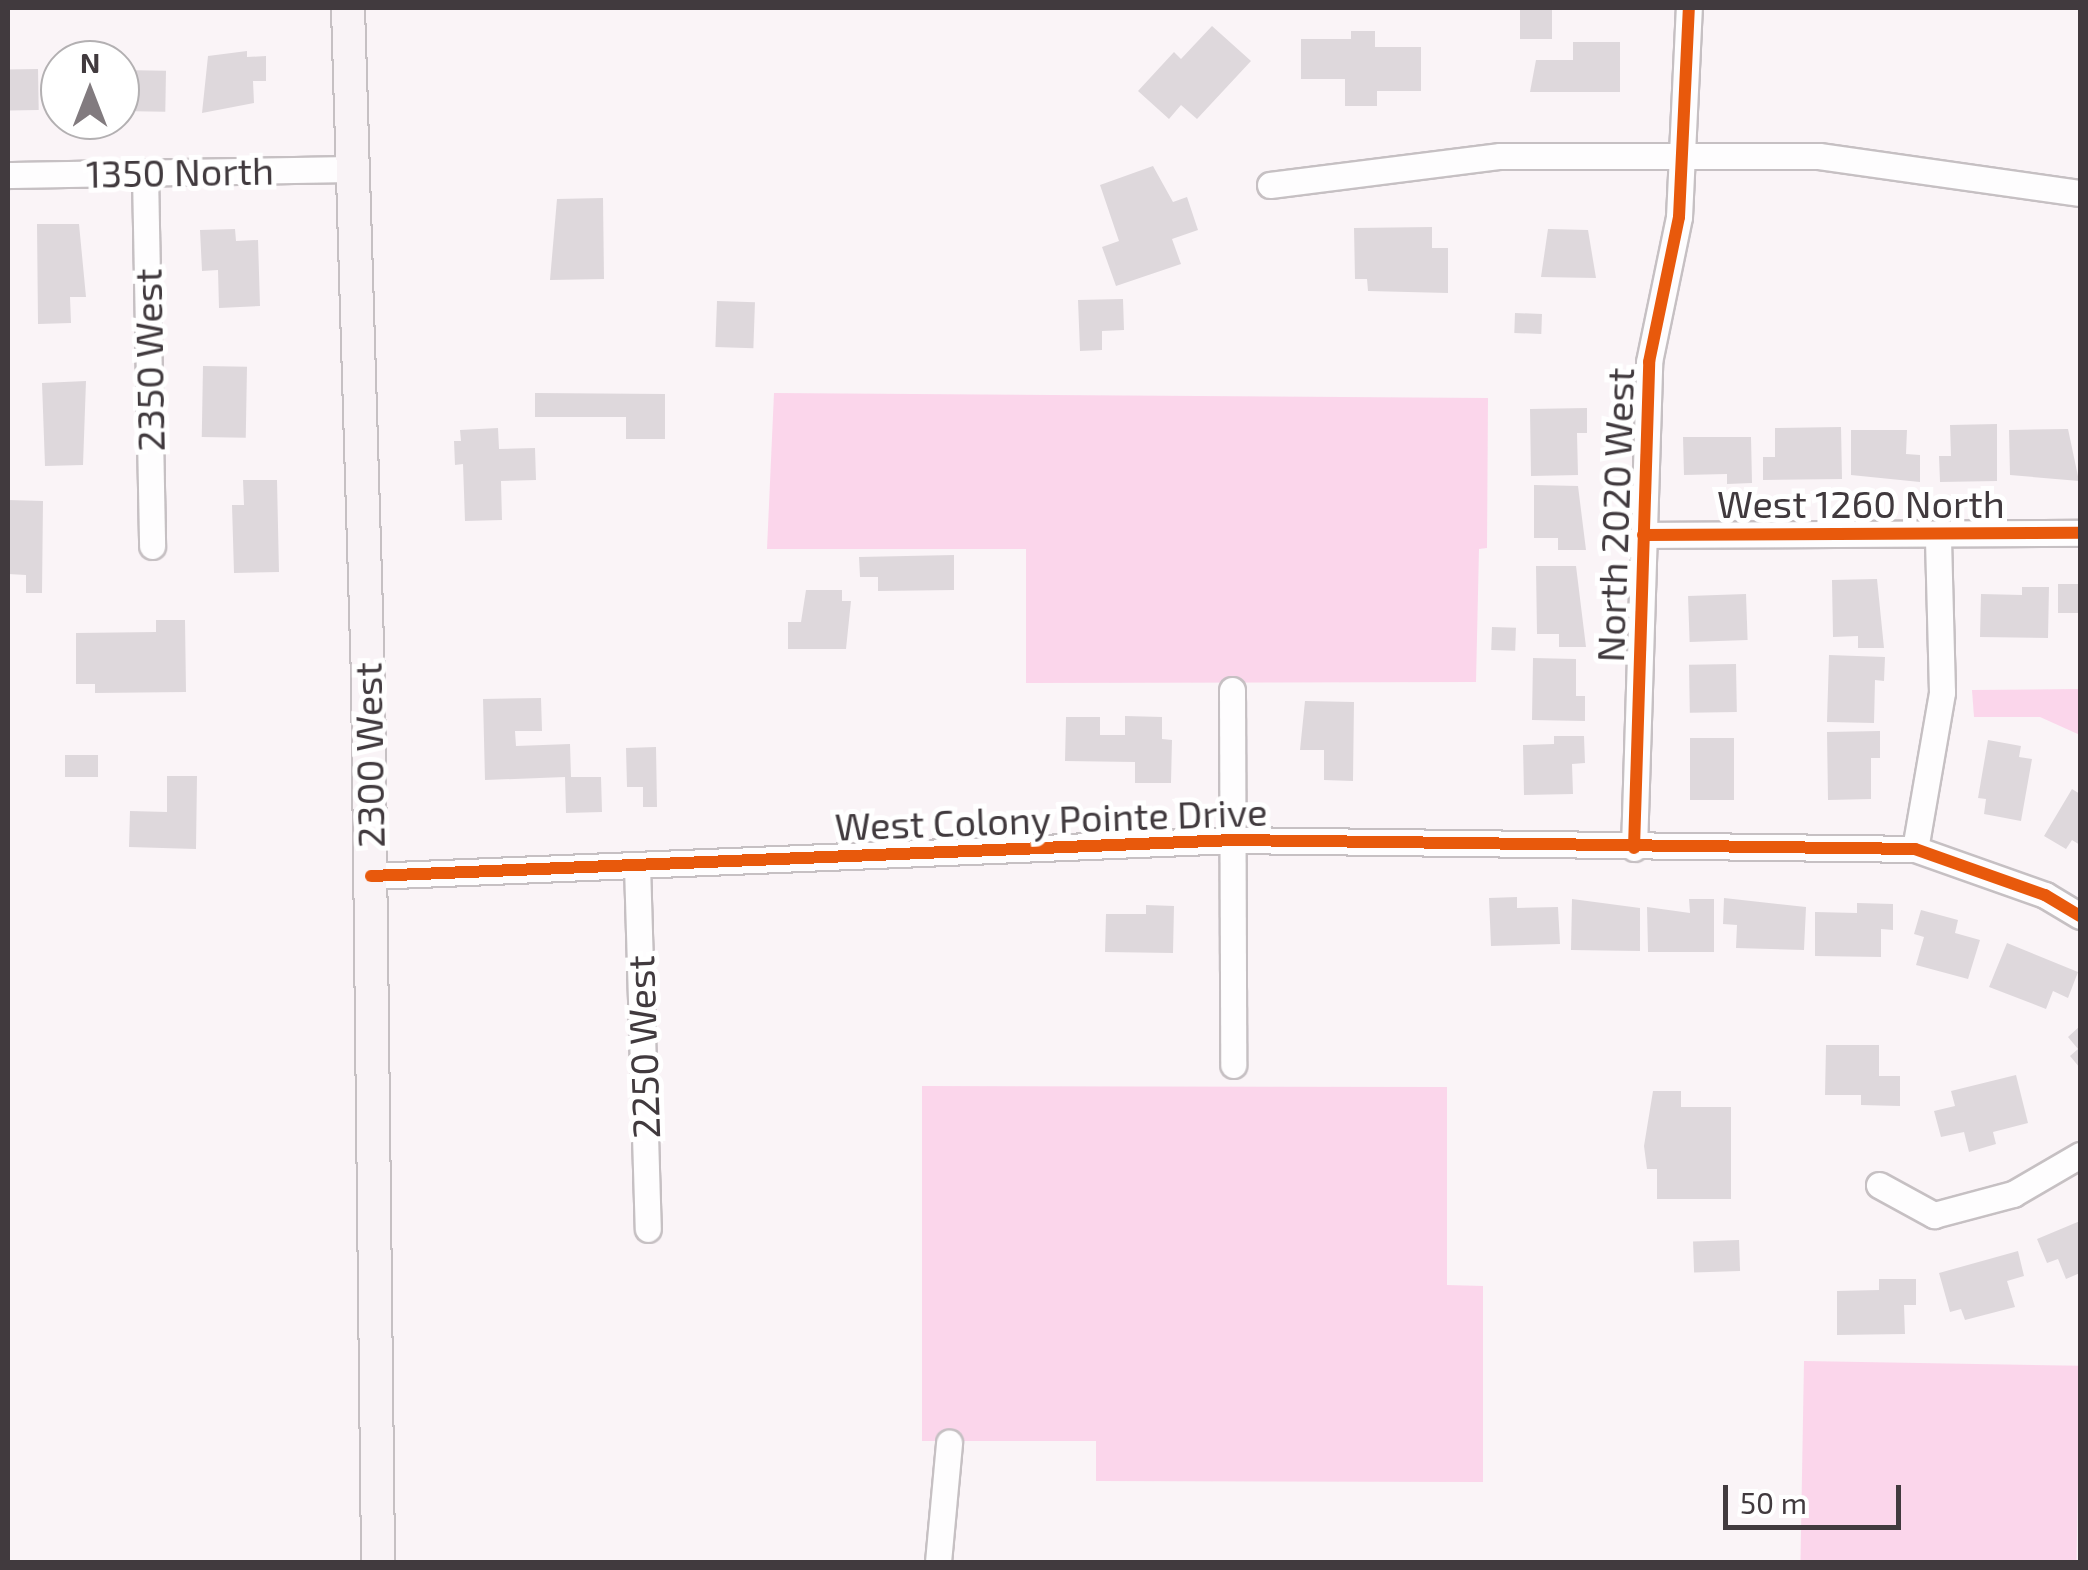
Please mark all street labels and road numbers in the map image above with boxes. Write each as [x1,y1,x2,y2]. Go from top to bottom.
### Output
street label: 1350 North [86,148,274,196]
street label: 2350 West [125,268,173,452]
street label: North 2020 West [1587,367,1643,663]
street label: West 1260 North [1717,481,2005,527]
street label: 2300 West [345,661,393,849]
street label: West Colony Pointe Drive [834,789,1268,849]
street label: 2250 West [617,954,669,1140]

